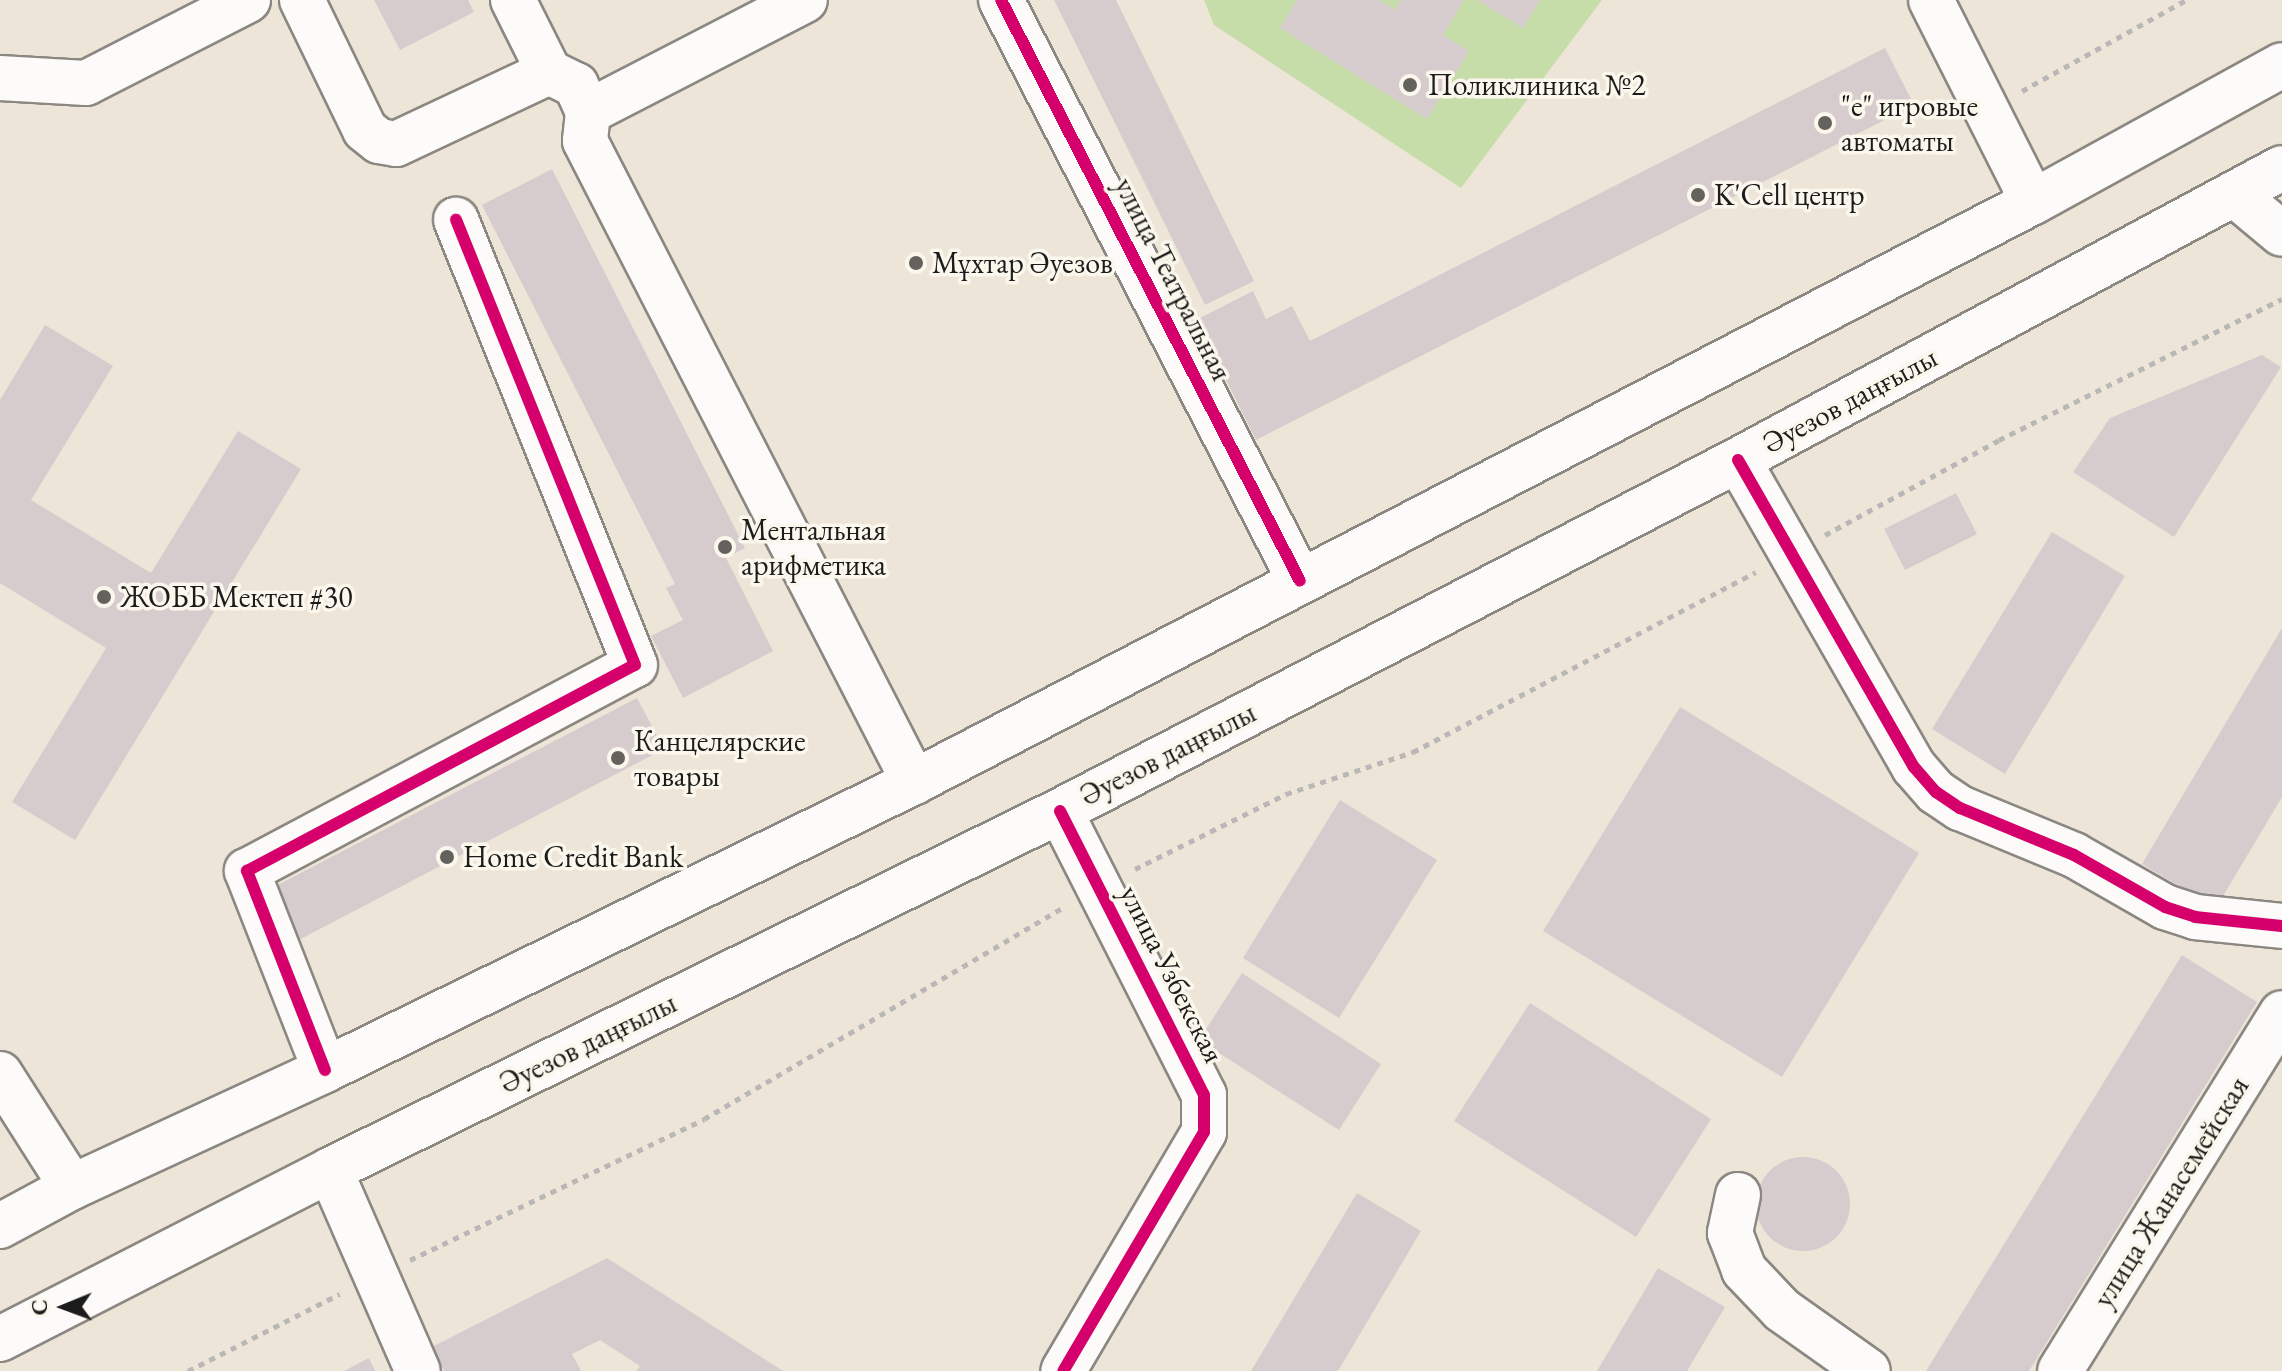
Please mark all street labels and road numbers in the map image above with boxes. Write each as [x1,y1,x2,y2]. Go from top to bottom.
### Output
street label: улица Театральная [1106,171,1240,387]
street label: Әуезов даңғылы [1757,339,1943,461]
street label: Әуезов даңғылы [1074,694,1262,814]
street label: улица Узбекская [1112,879,1232,1069]
street label: Әуезов даңғылы [494,985,682,1101]
street label: улица Жанасемейская [2085,1070,2257,1314]

